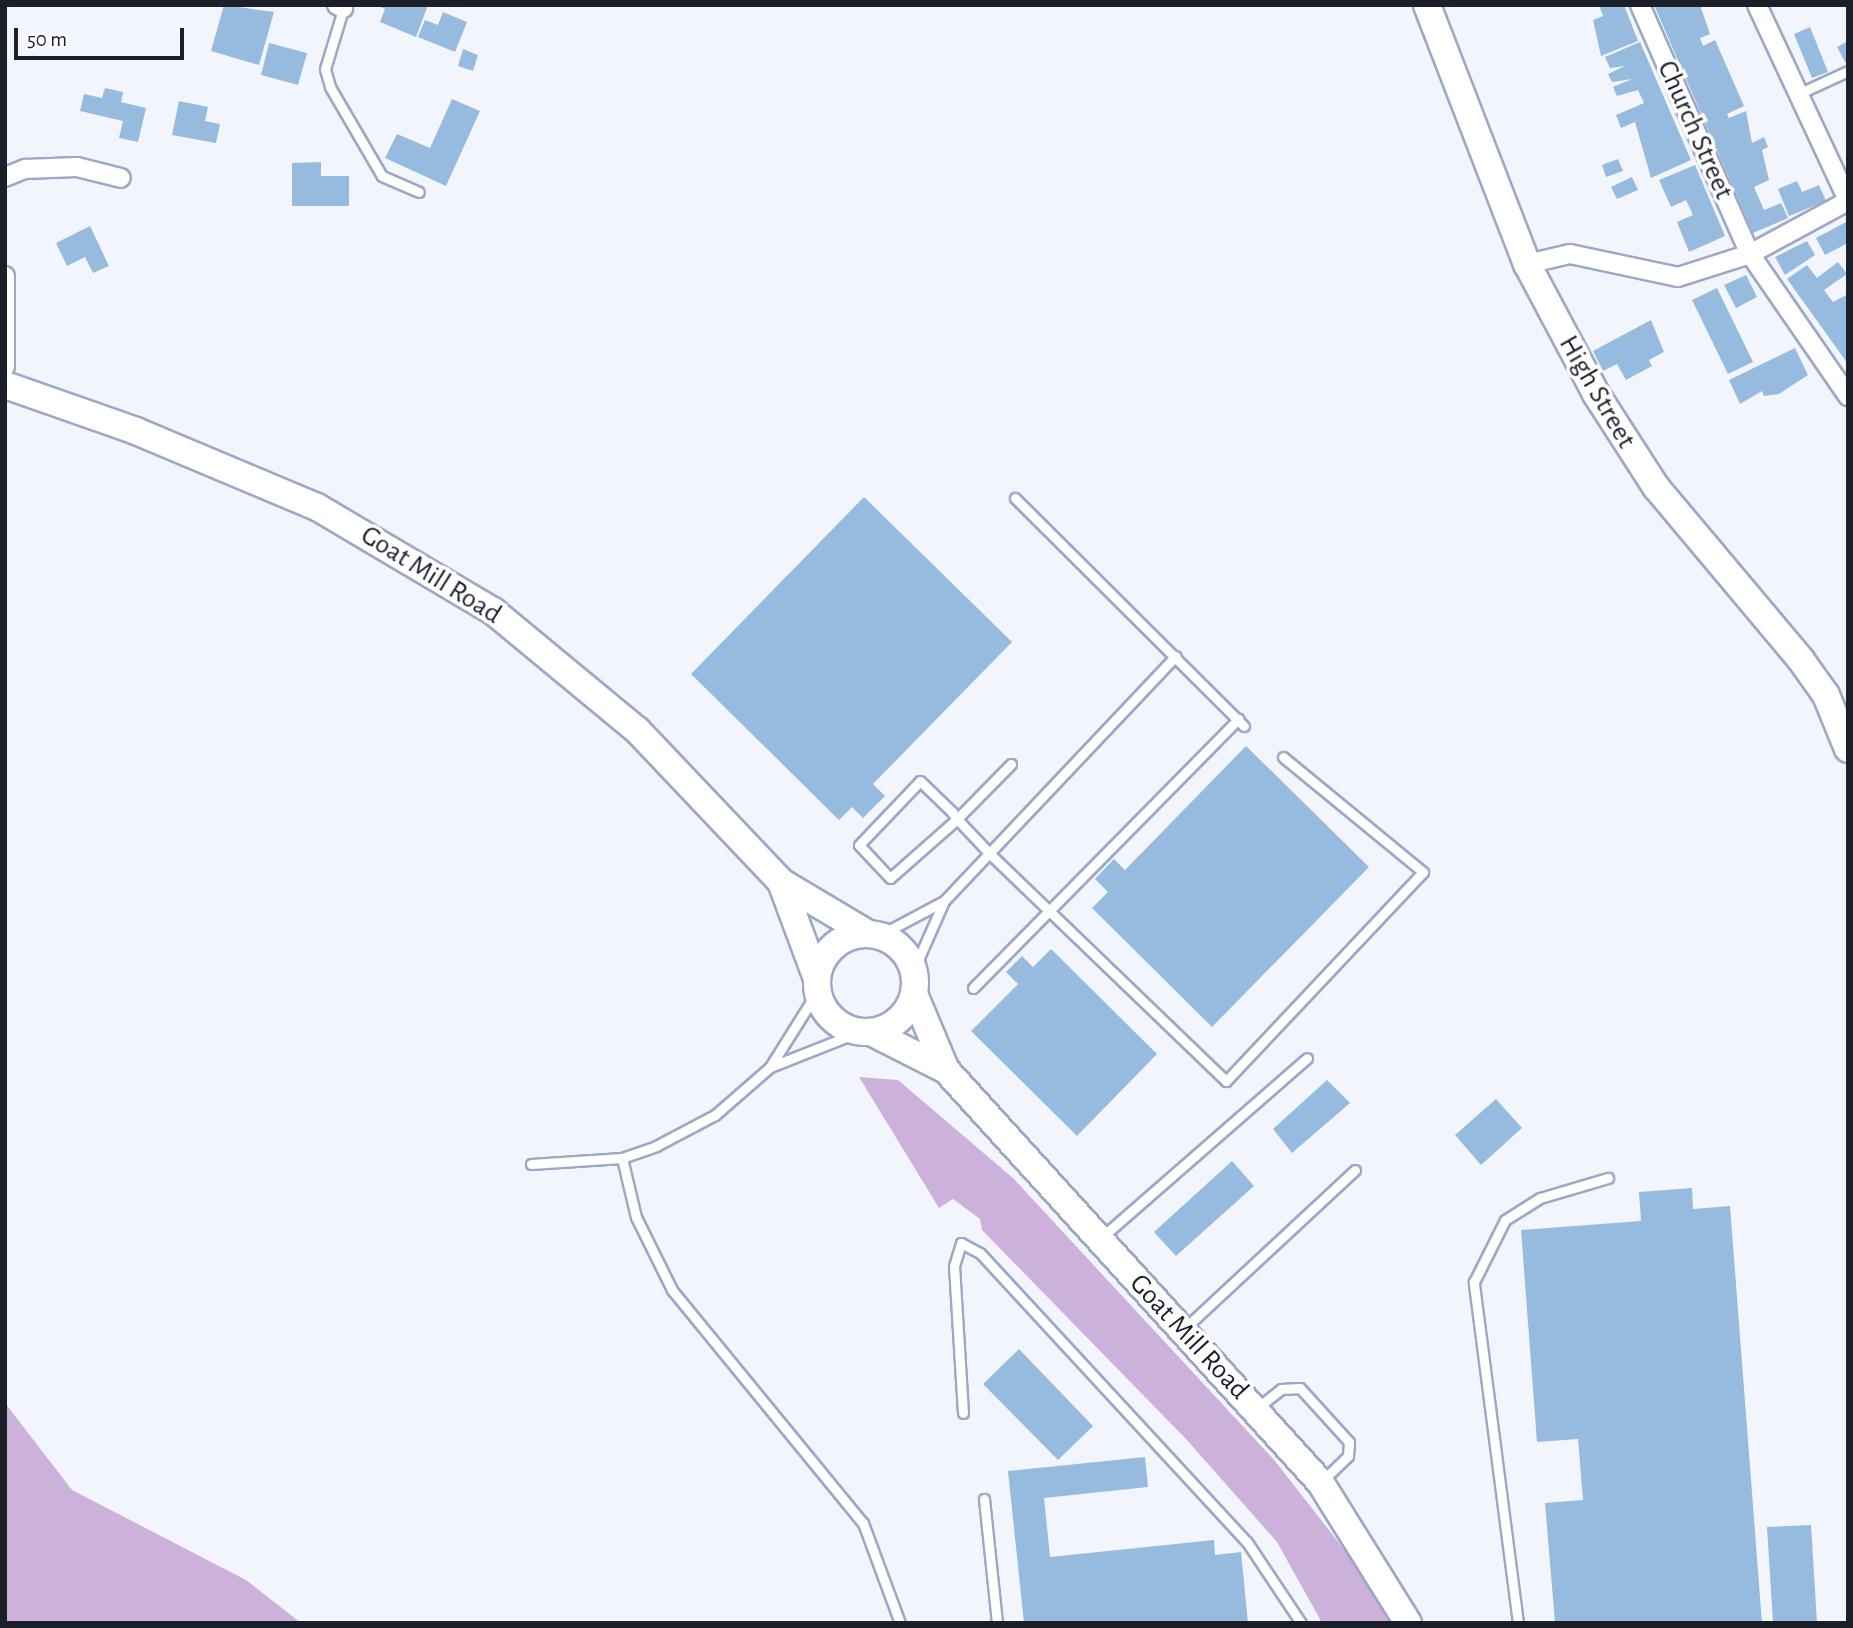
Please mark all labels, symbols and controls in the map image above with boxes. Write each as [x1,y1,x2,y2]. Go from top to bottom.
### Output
scale bar [18,14,187,58]
text: 50 m [27,29,67,50]
street label: Church Street [1650,56,1740,204]
street label: High Street [1551,330,1643,454]
street label: Goat Mill Road [354,518,508,632]
street label: Goat Mill Road [1122,1267,1256,1407]

